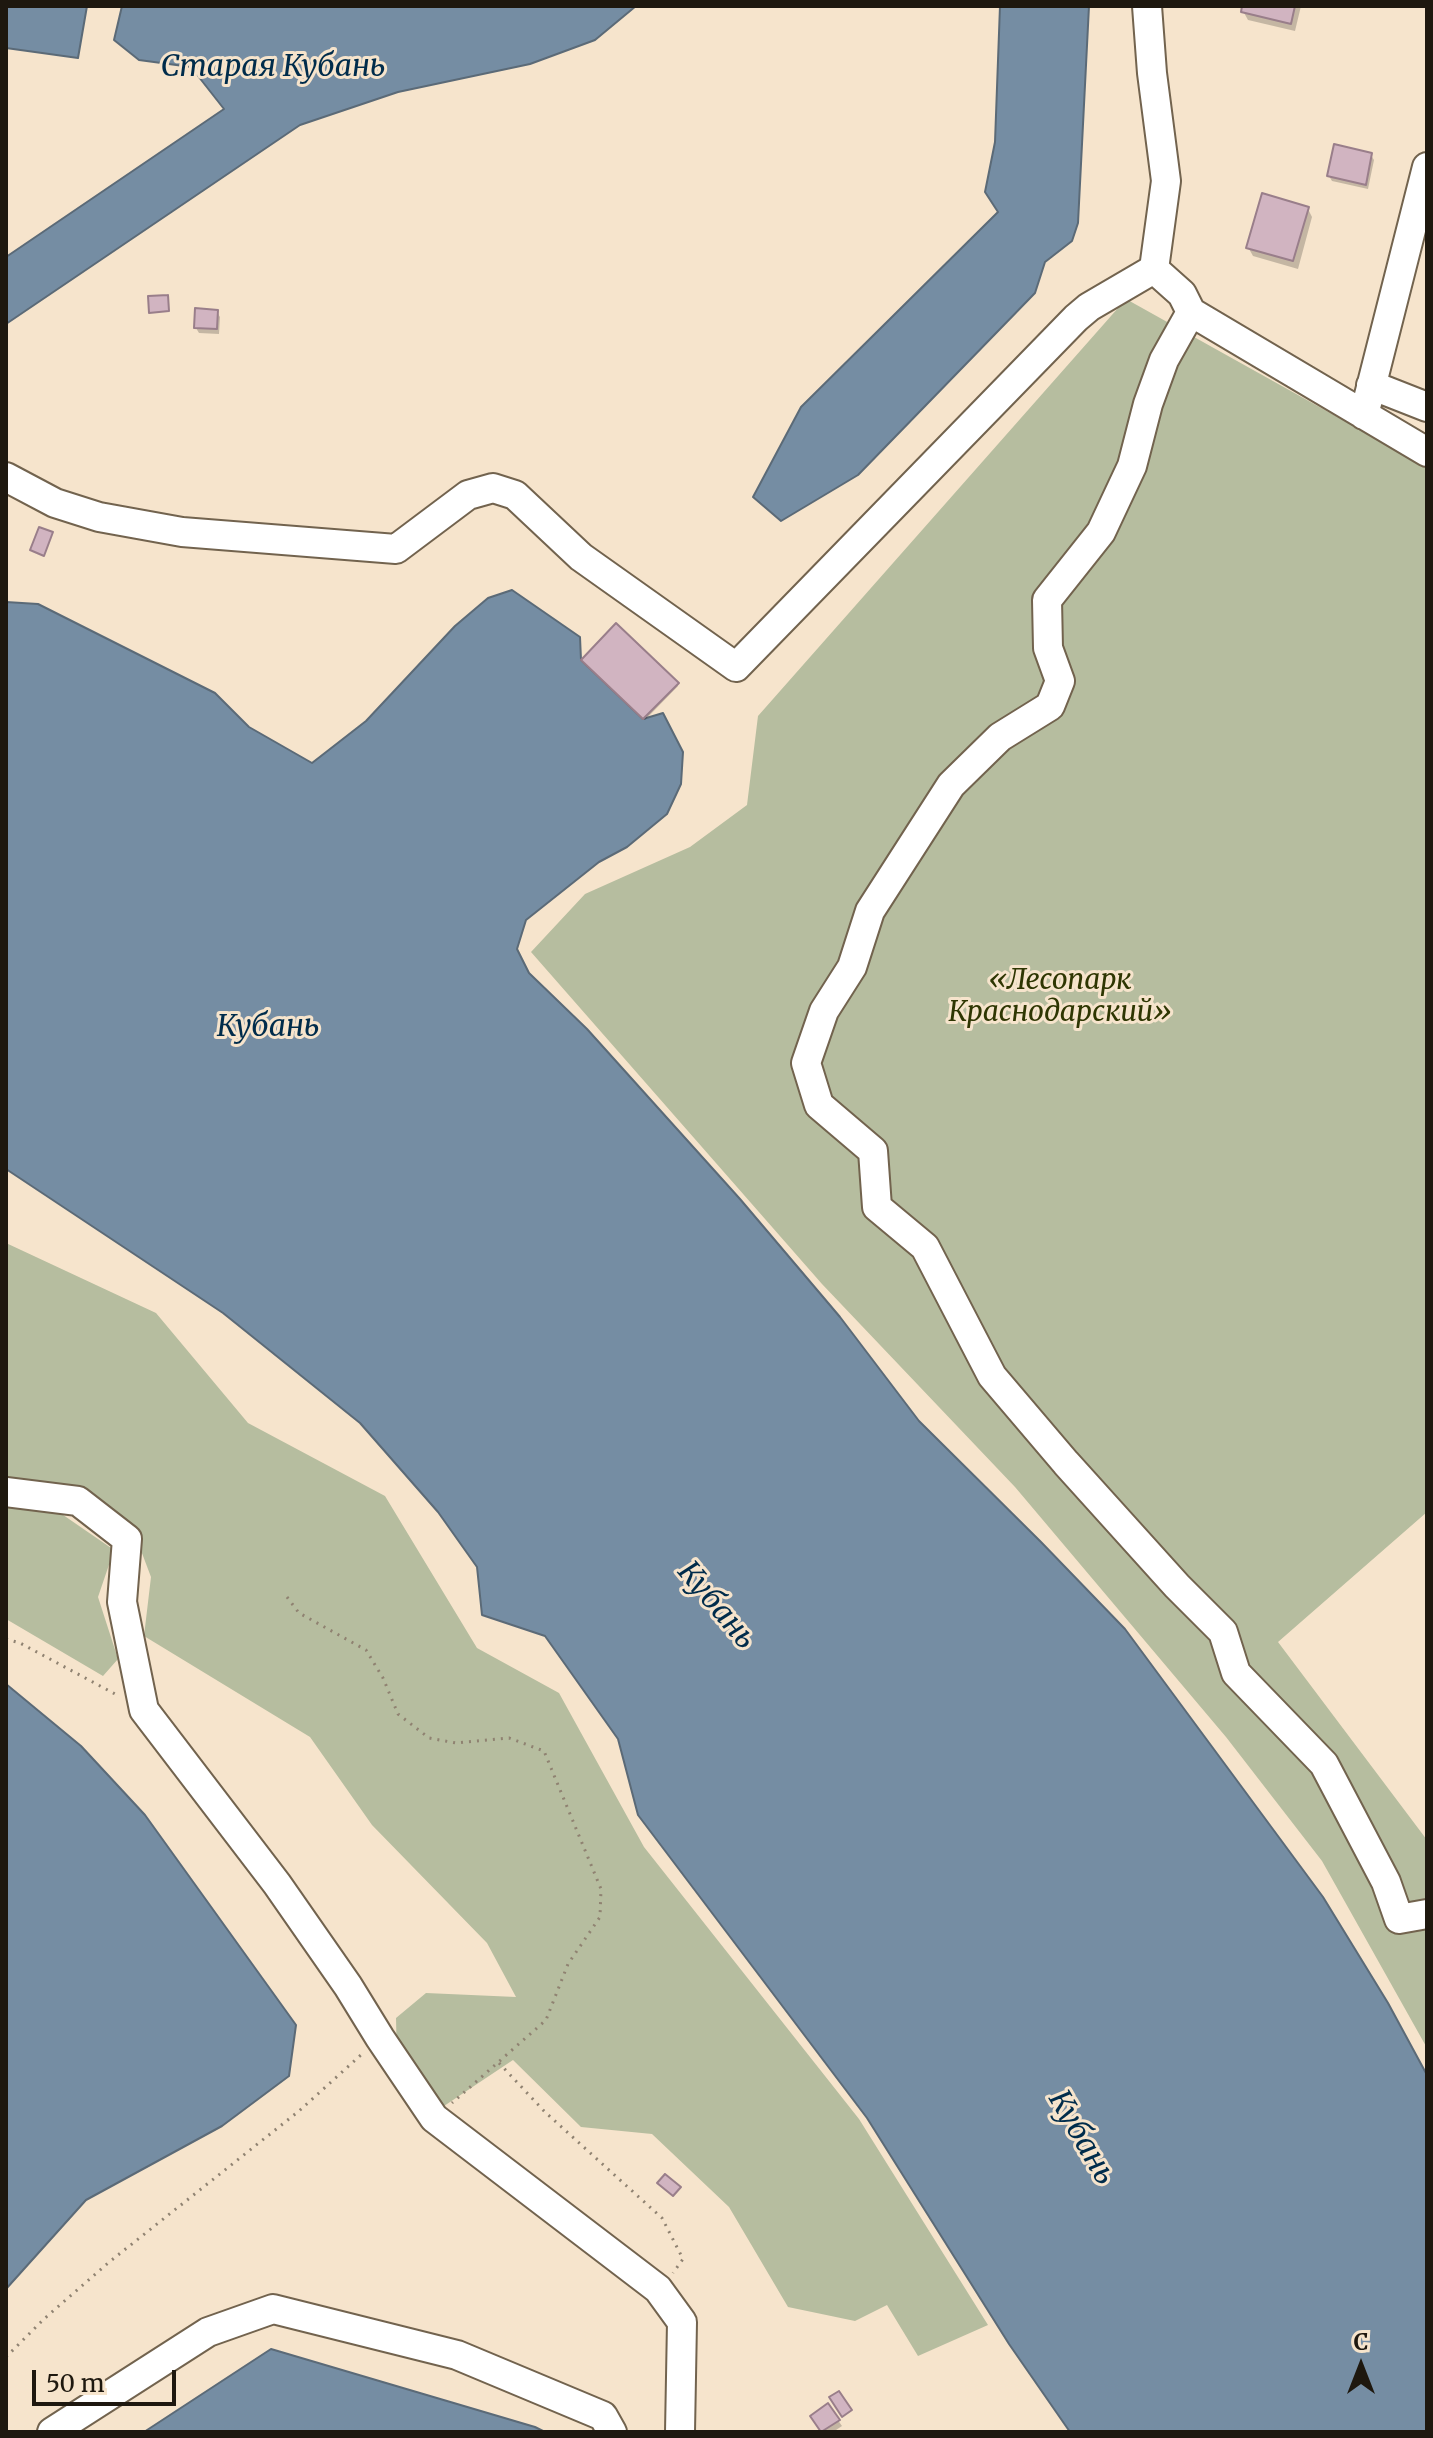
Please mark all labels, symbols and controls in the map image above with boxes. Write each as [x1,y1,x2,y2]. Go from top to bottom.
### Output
water label: Старая Кубань [161,50,385,86]
park label: «Лесопарк Краснодарский» [948,964,1172,1030]
water label: Кубань [217,1010,319,1046]
water label: Кубань [669,1555,763,1657]
water label: Кубань [1040,2084,1122,2192]
north arrow [1321,2326,1401,2406]
text: С [1354,2328,1368,2356]
scale bar [36,2354,180,2404]
text: 50 m [46,2368,105,2399]

